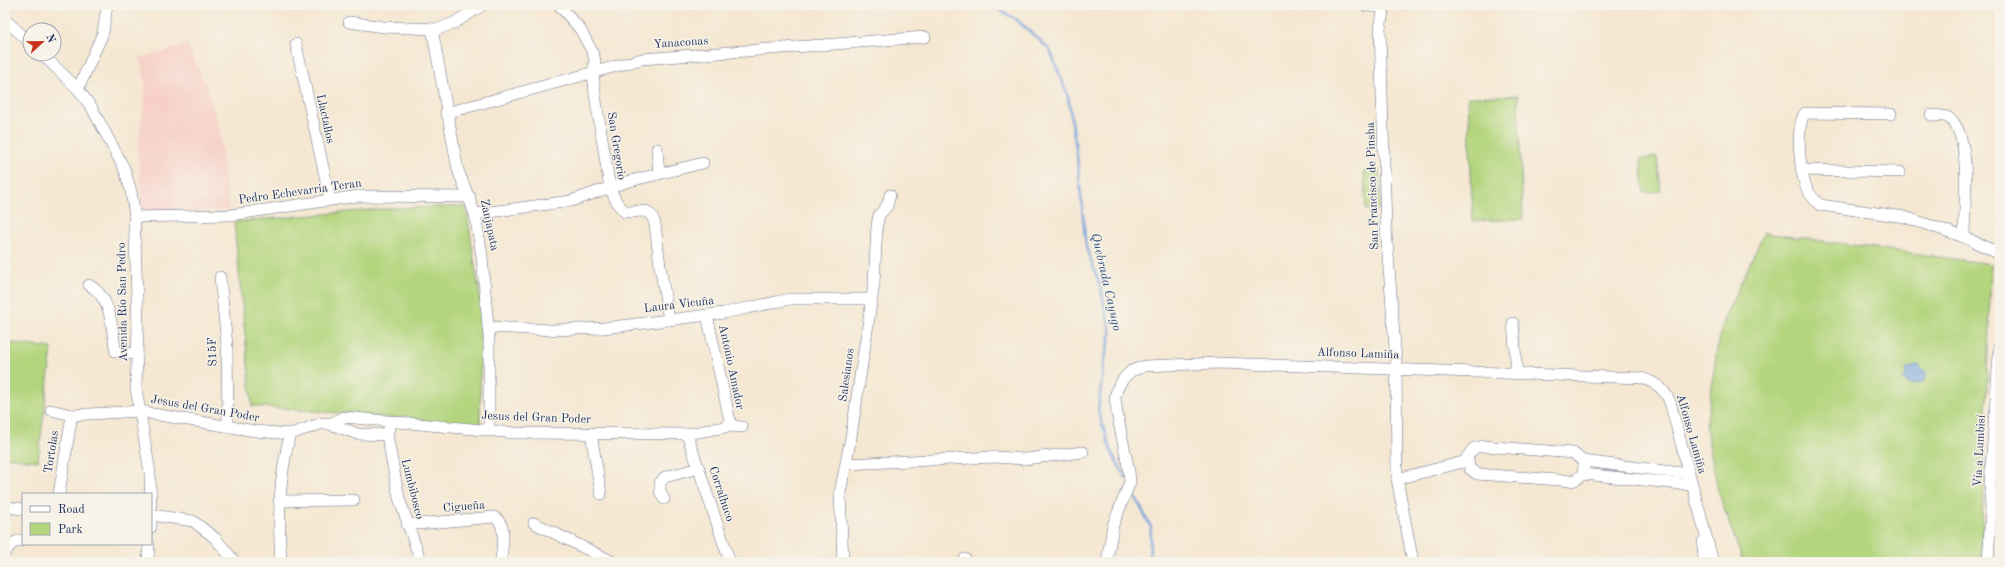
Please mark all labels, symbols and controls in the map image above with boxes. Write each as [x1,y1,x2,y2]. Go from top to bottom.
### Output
north arrow [22,22,62,62]
text: N [43,33,57,45]
street label: Yanaconas [653,35,709,51]
street label: Llactallos [314,93,336,145]
street label: San Gregorio [605,111,627,181]
street label: San Francisco de Pinsha [1365,122,1381,250]
street label: Pedro Echevarria Teran [238,177,363,207]
street label: Zanjapata [478,198,500,252]
water label: Quebrada Cayugo [1088,232,1124,332]
street label: Avenida Río San Pedro [116,242,130,362]
street label: Laura Vicuña [643,295,715,315]
street label: Antonio Amador [716,323,746,411]
street label: S15F [205,337,220,367]
street label: Salesianos [837,347,857,403]
street label: Alfonso Lamiña [1317,347,1399,361]
street label: Alfonso Lamiña [1674,393,1708,475]
street label: Jesus del Gran Poder [150,394,260,424]
street label: Jesus del Gran Poder [481,410,591,426]
street label: Vía a Lumbisí [1972,414,1988,487]
street label: Tortolas [43,430,61,474]
street label: Lumbibosco [399,458,425,520]
street label: Corralhuco [706,465,736,523]
legend [22,493,152,545]
street label: Cigueña [443,499,486,515]
text: Road [58,504,85,516]
text: Park [58,524,83,536]

